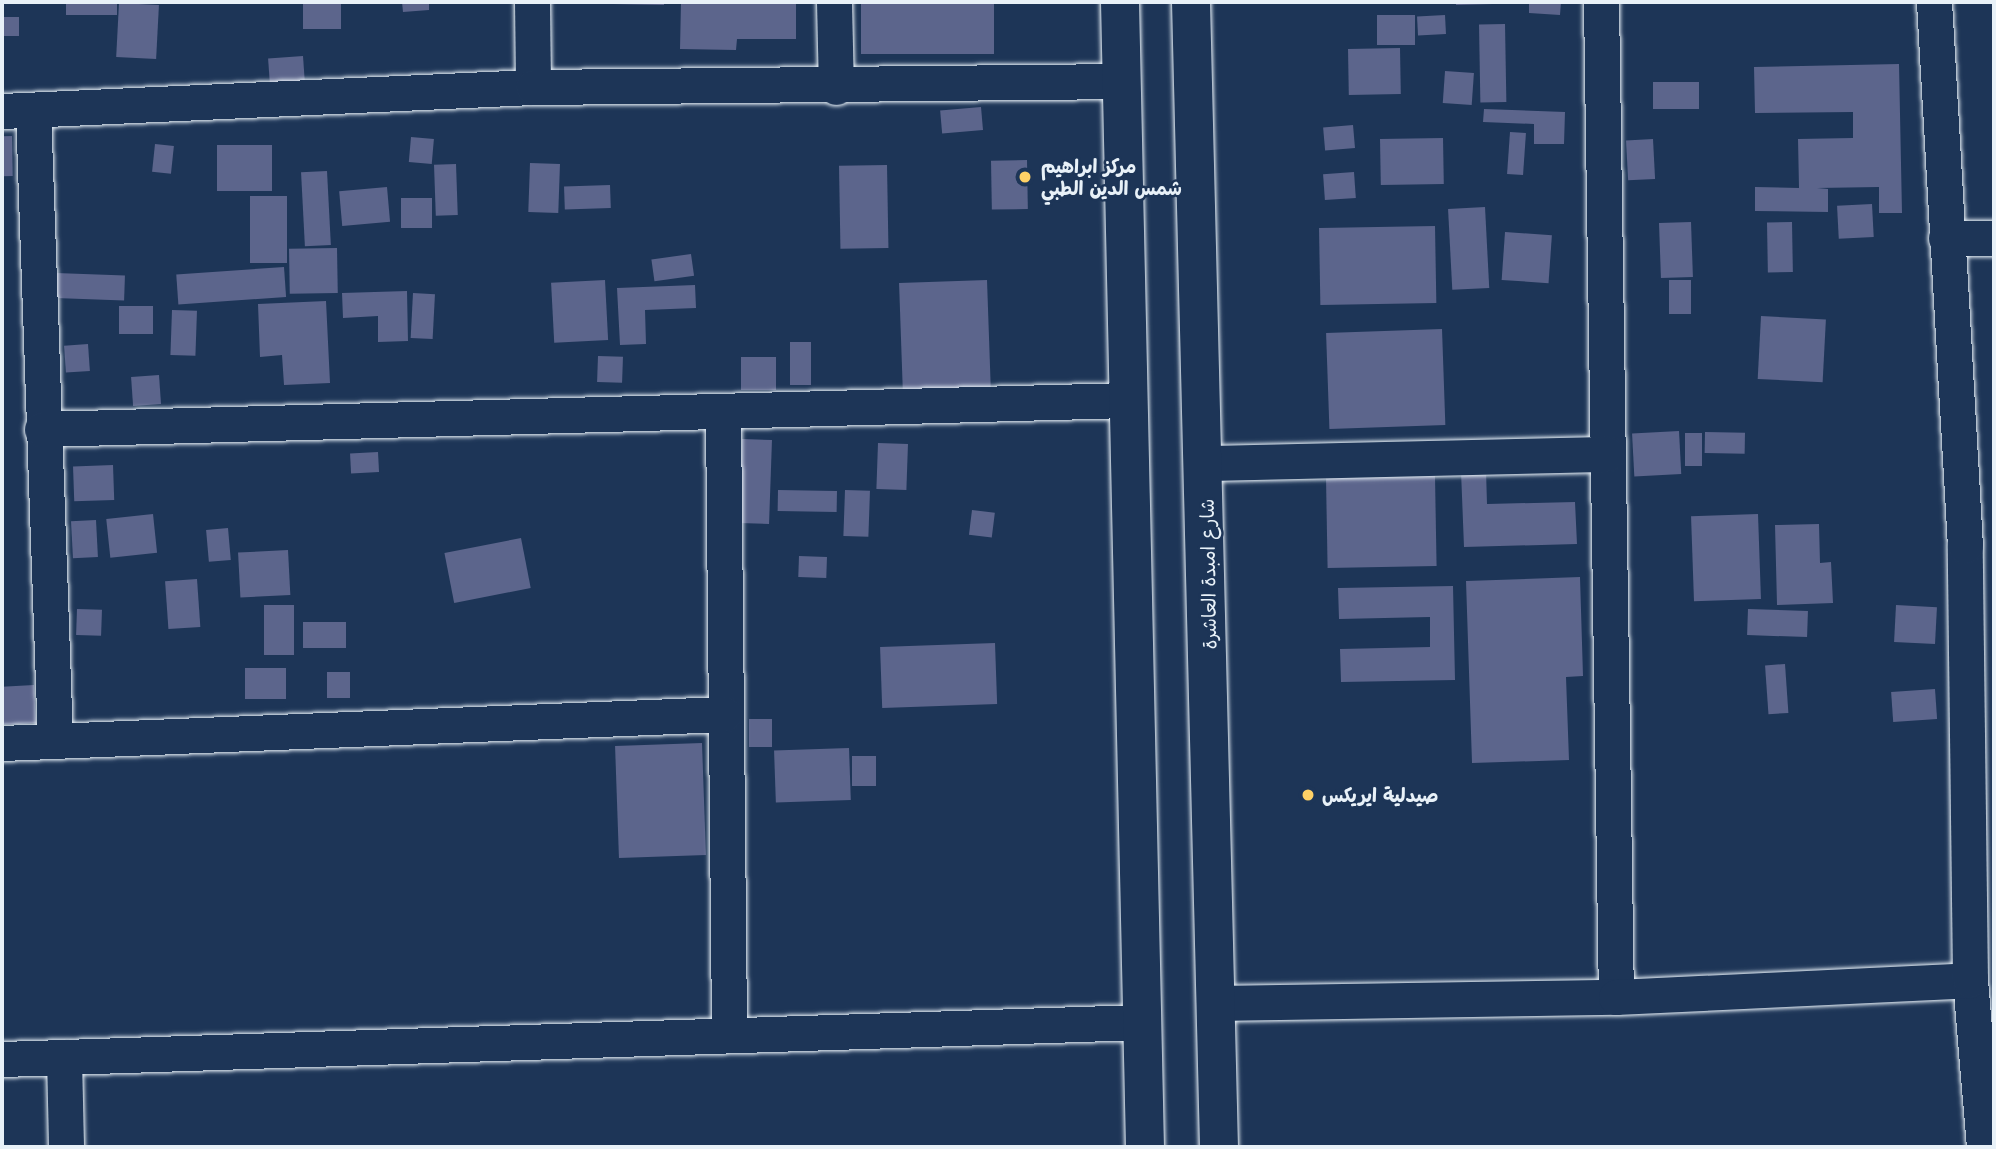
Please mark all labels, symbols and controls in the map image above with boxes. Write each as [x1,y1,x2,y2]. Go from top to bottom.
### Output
place label: مركز ابراهيم شمس الدين الطبي [1041,155,1182,199]
marker: مركز ابراهيم شمس الدين الطبي [1015,167,1035,187]
street label: شارع امبدة العاشرة [1195,498,1221,650]
place label: صيدلية ايريكس [1322,784,1438,806]
marker: صيدلية ايريكس [1300,787,1316,803]

